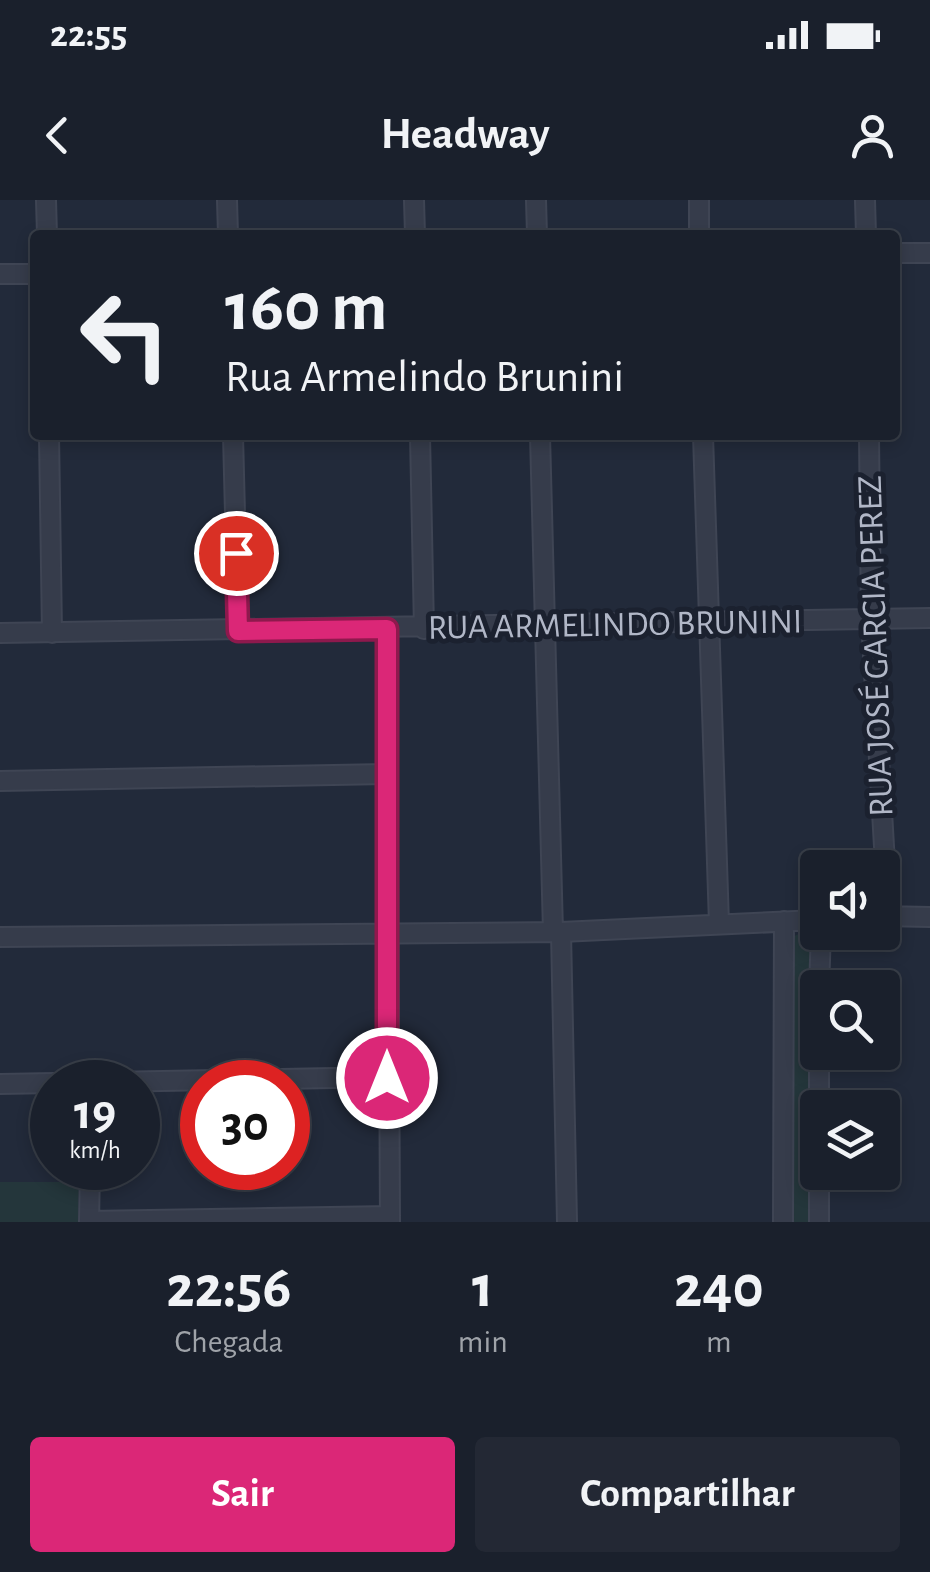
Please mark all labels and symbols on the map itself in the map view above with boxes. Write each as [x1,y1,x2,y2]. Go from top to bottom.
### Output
street label: RUA JOSÉ GARCIA PEREZ [851,475,899,817]
pin [194,511,279,596]
street label: RUA ARMELINDO BRUNINI [427,604,803,646]
position arrow [335,1026,439,1130]
speed limit sign: 30 [180,1060,310,1190]

